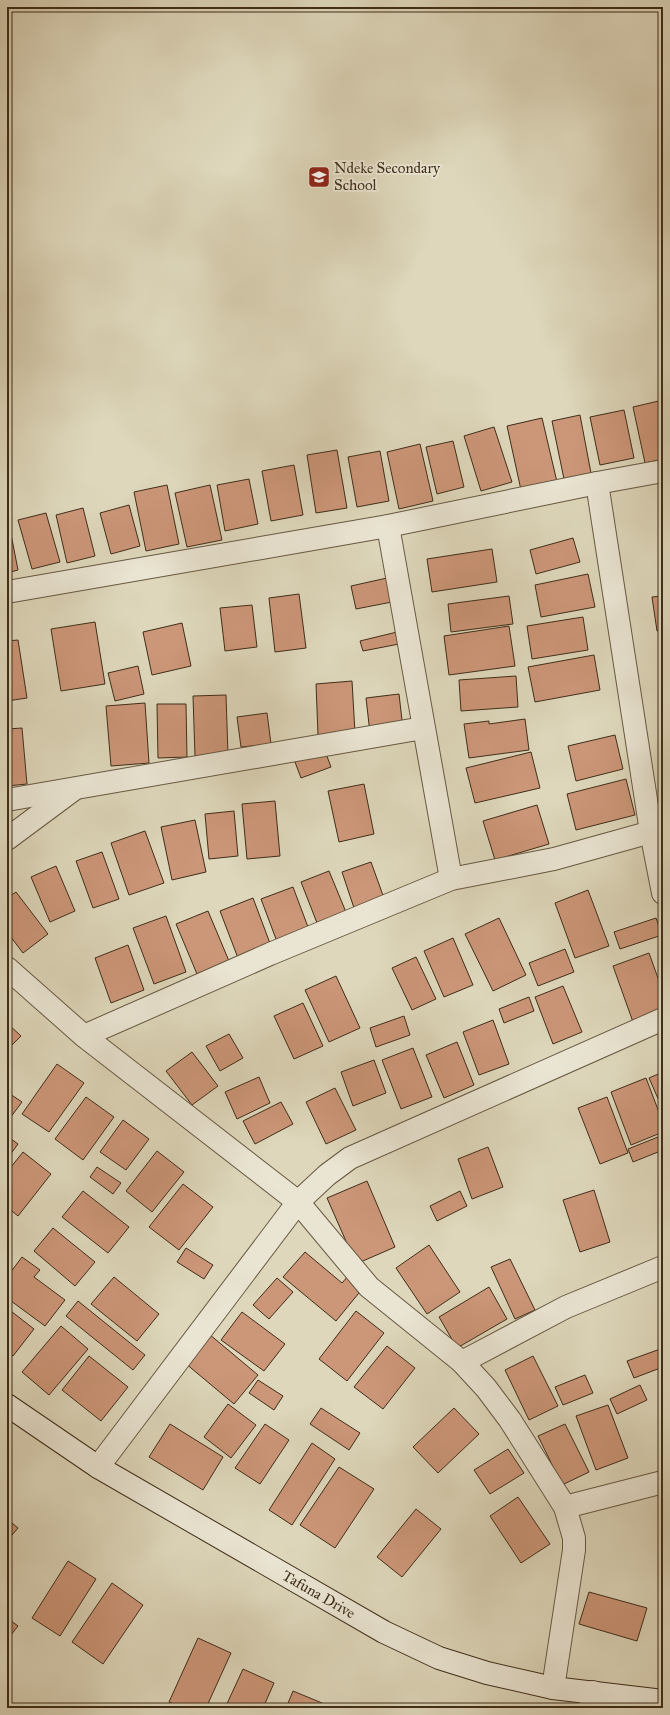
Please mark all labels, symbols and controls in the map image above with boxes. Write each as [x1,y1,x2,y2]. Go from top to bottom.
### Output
place label: Ndeke Secondary School [334,159,441,194]
school or university icon: Ndeke Secondary School [306,164,332,190]
street label: Tafuna Drive [279,1566,358,1622]

